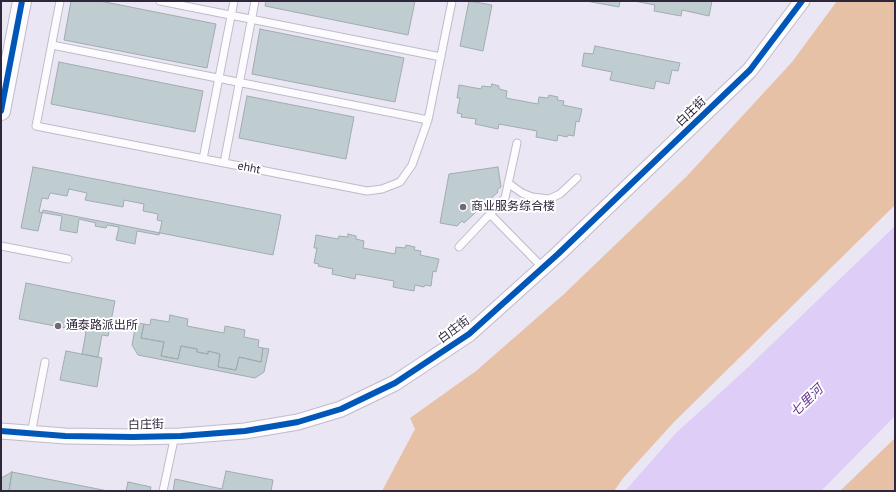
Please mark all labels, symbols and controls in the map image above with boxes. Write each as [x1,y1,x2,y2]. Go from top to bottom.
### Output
street label: 白庄街 [673,94,709,130]
street label: ehht [236,159,262,177]
place label: 商业服务综合楼 [471,200,555,214]
marker: 商业服务综合楼 [458,202,468,212]
street label: 白庄街 [435,313,473,347]
place label: 通泰路派出所 [66,319,138,333]
marker: 通泰路派出所 [53,321,63,331]
water label: 七里河 [788,382,826,420]
street label: 白庄街 [128,417,164,433]

